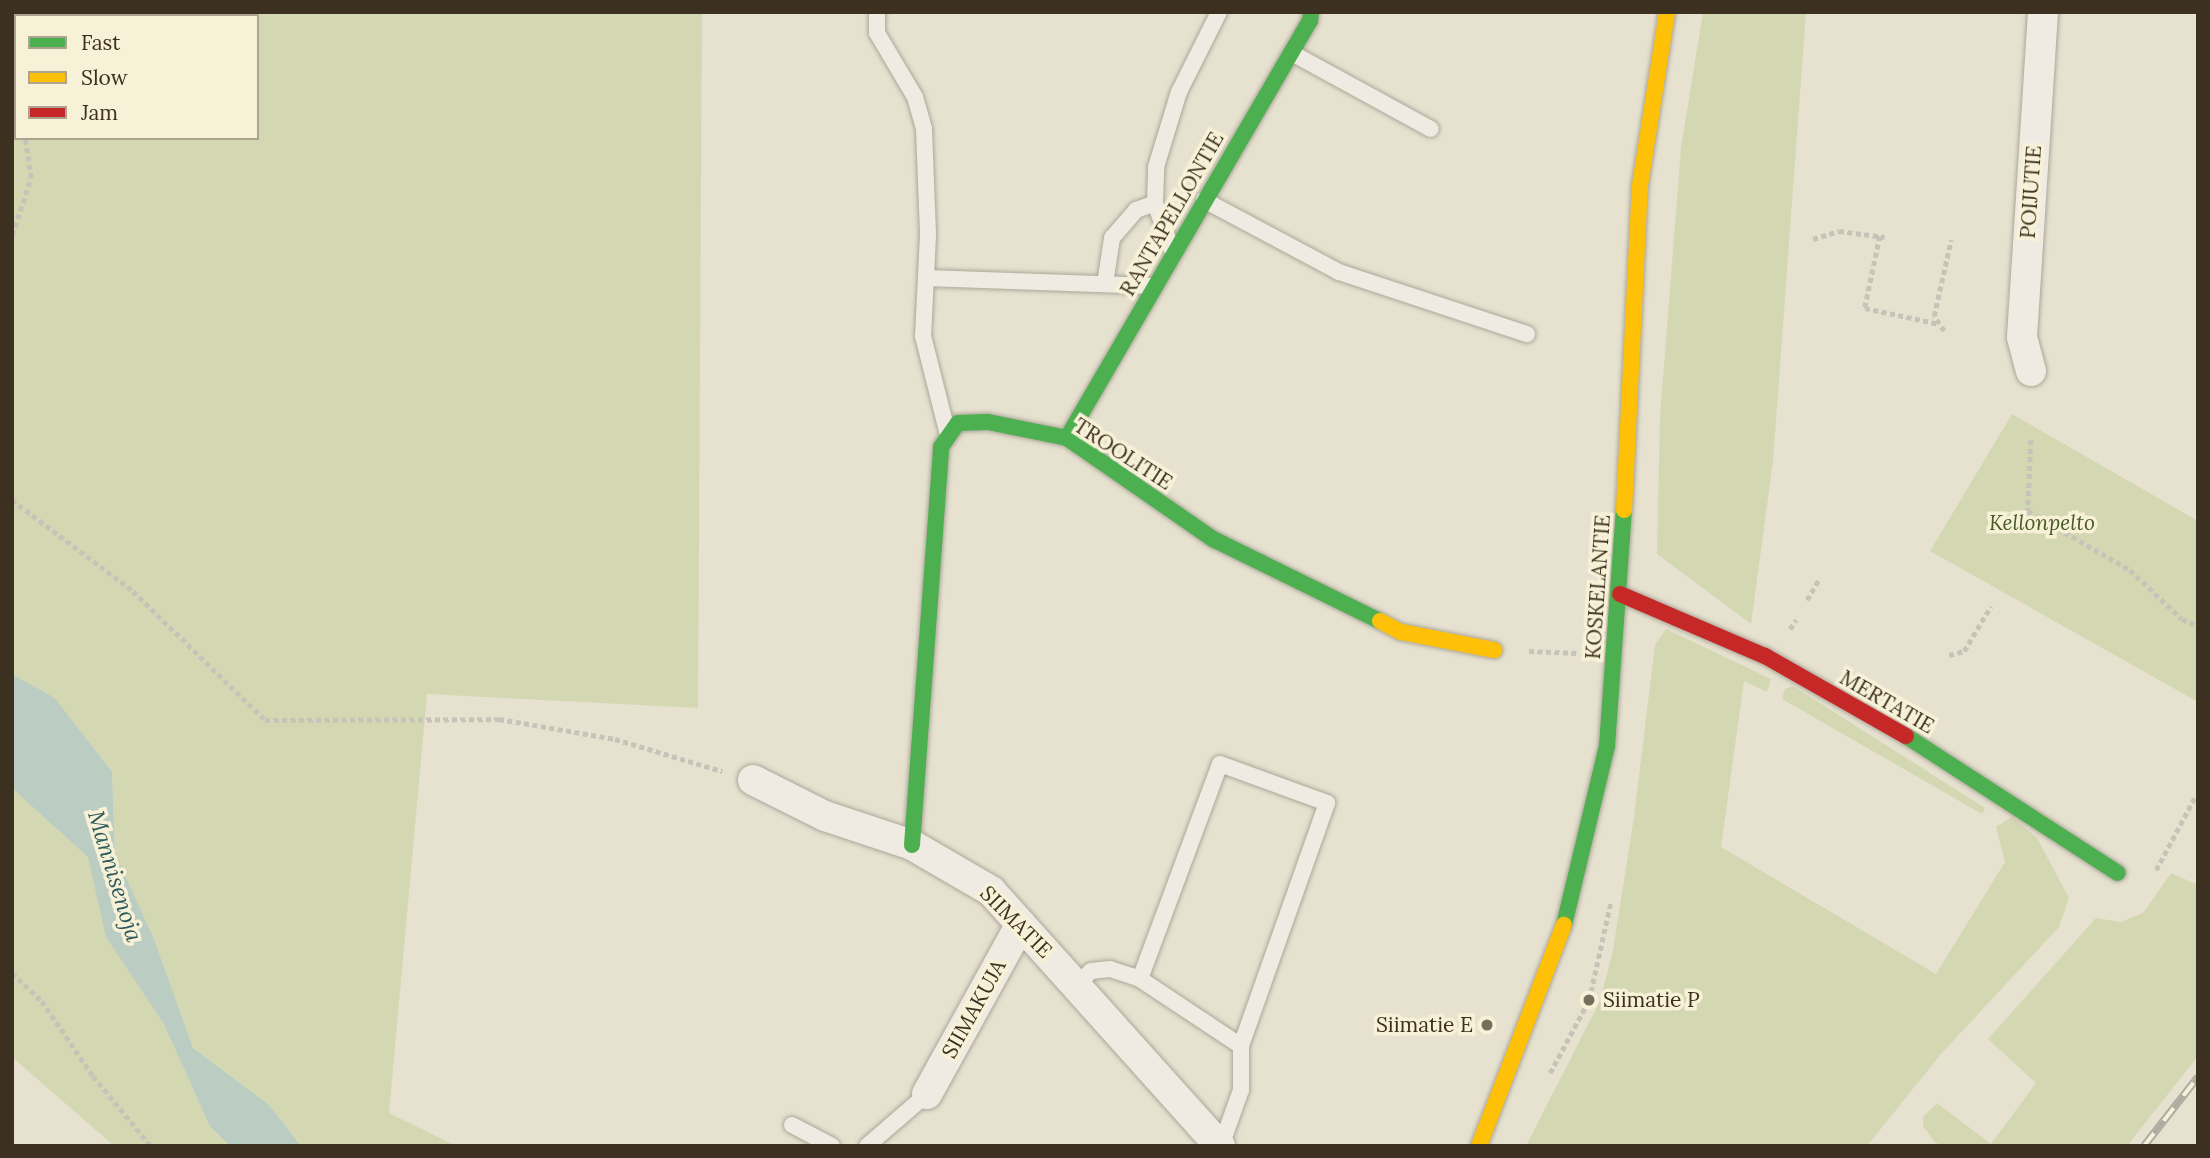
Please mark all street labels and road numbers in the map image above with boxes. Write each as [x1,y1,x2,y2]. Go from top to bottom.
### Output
street label: RANTAPELLONTIE [1115,128,1229,300]
street label: POIJUTIE [2015,145,2047,239]
street label: TROOLITIE [1069,413,1177,495]
street label: KOSKELANTIE [1580,514,1616,660]
street label: MERTATIE [1835,665,1939,739]
street label: SIIMATIE [975,881,1057,963]
street label: SIIMAKUJA [937,955,1011,1063]

